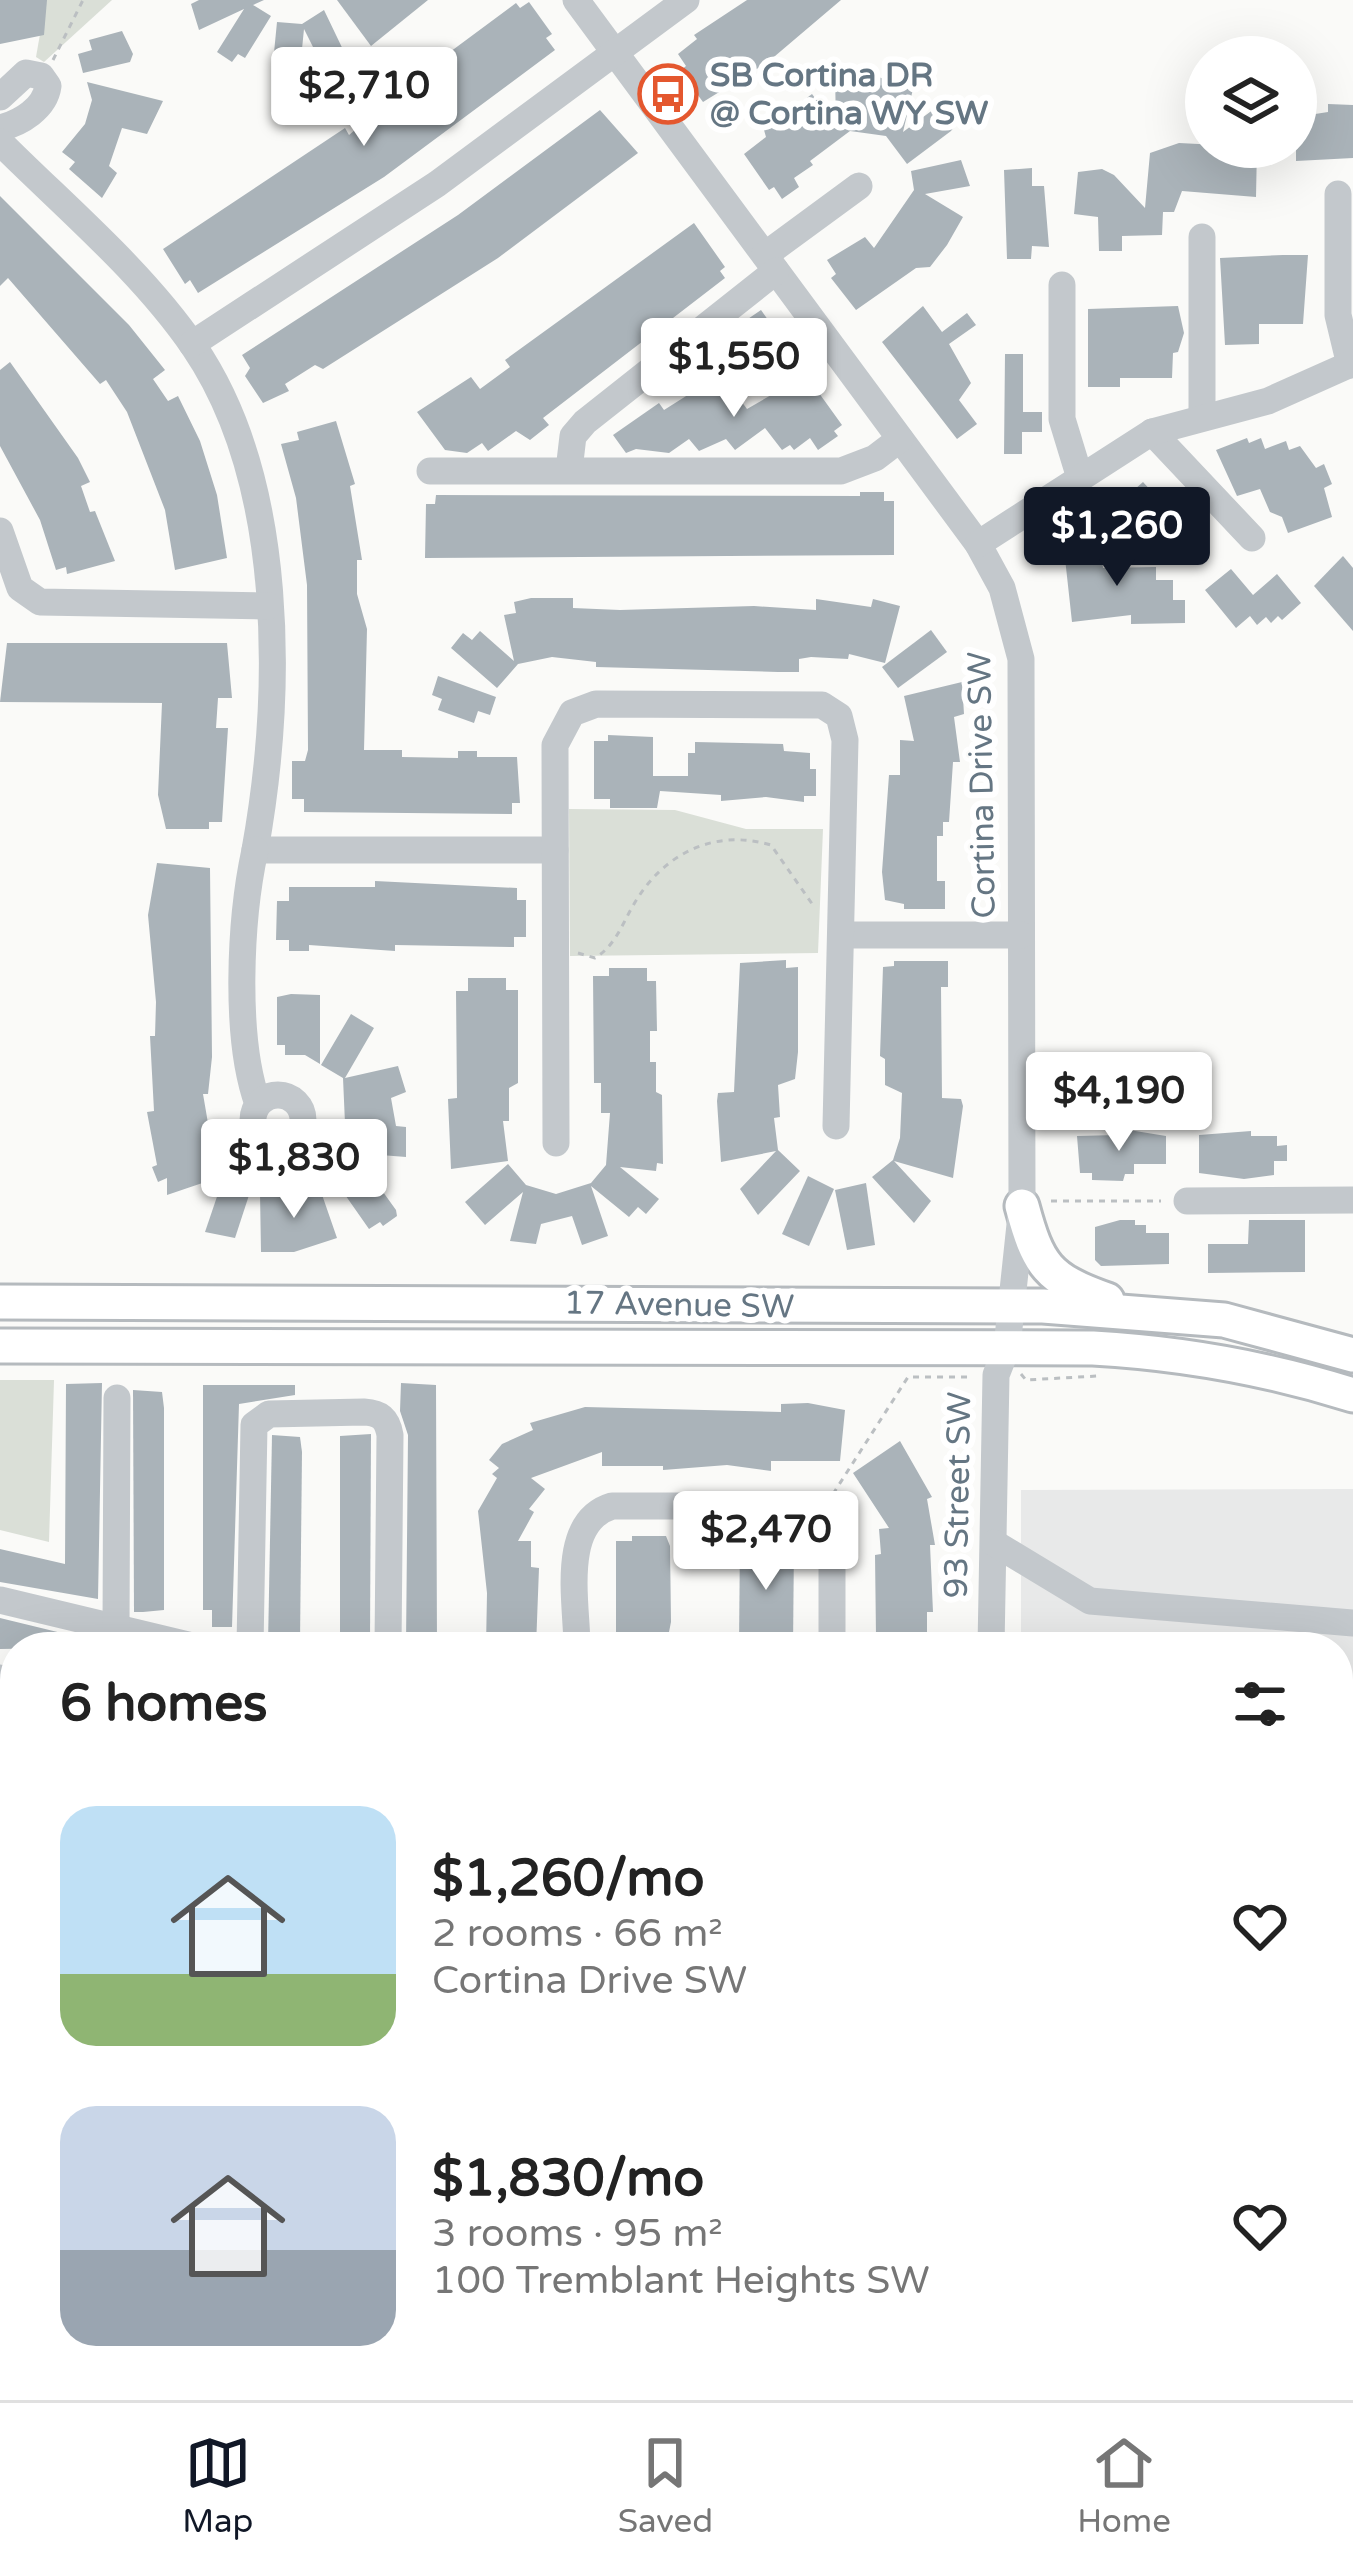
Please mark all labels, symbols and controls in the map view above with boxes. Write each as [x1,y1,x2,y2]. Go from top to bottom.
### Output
map controls [1185,36,1317,168]
button: layers [1185,36,1317,168]
pin: $2,710 [266,47,462,149]
place label: SB Cortina DR @ Cortina WY SW [710,56,989,133]
text: $2,710 [298,62,430,109]
bus stop icon: SB Cortina DR @ Cortina WY SW [637,63,699,125]
pin: $1,550 [636,318,832,420]
text: $1,550 [668,333,800,380]
pin: $1,260 [1019,487,1215,589]
text: $1,260 [1051,502,1183,549]
street label: Cortina Drive SW [960,651,1004,919]
pin: $4,190 [1021,1052,1217,1154]
text: $4,190 [1053,1067,1185,1114]
pin: $1,830 [196,1119,392,1221]
text: $1,830 [228,1134,360,1181]
street label: 17 Avenue SW [563,1283,795,1327]
street label: 93 Street SW [937,1391,979,1599]
pin: $2,470 [668,1491,864,1593]
text: $2,470 [700,1506,832,1553]
icon: filters [1227,1671,1293,1737]
text: 6 homes [60,1673,268,1735]
text: $1,260/mo [432,1848,704,1910]
icon: home [156,1854,300,1998]
icon: heart [1227,1893,1293,1959]
text: 2 rooms · 66 m² [432,1910,723,1957]
text: Cortina Drive SW [432,1957,747,2004]
text: $1,830/mo [432,2148,704,2210]
icon: home [156,2154,300,2298]
icon: heart [1227,2193,1293,2259]
text: 3 rooms · 95 m² [432,2210,723,2257]
text: 100 Tremblant Heights SW [432,2257,930,2304]
tab: Map [182,2430,253,2541]
tab: Saved [618,2430,713,2541]
tab: Home [1077,2430,1171,2541]

